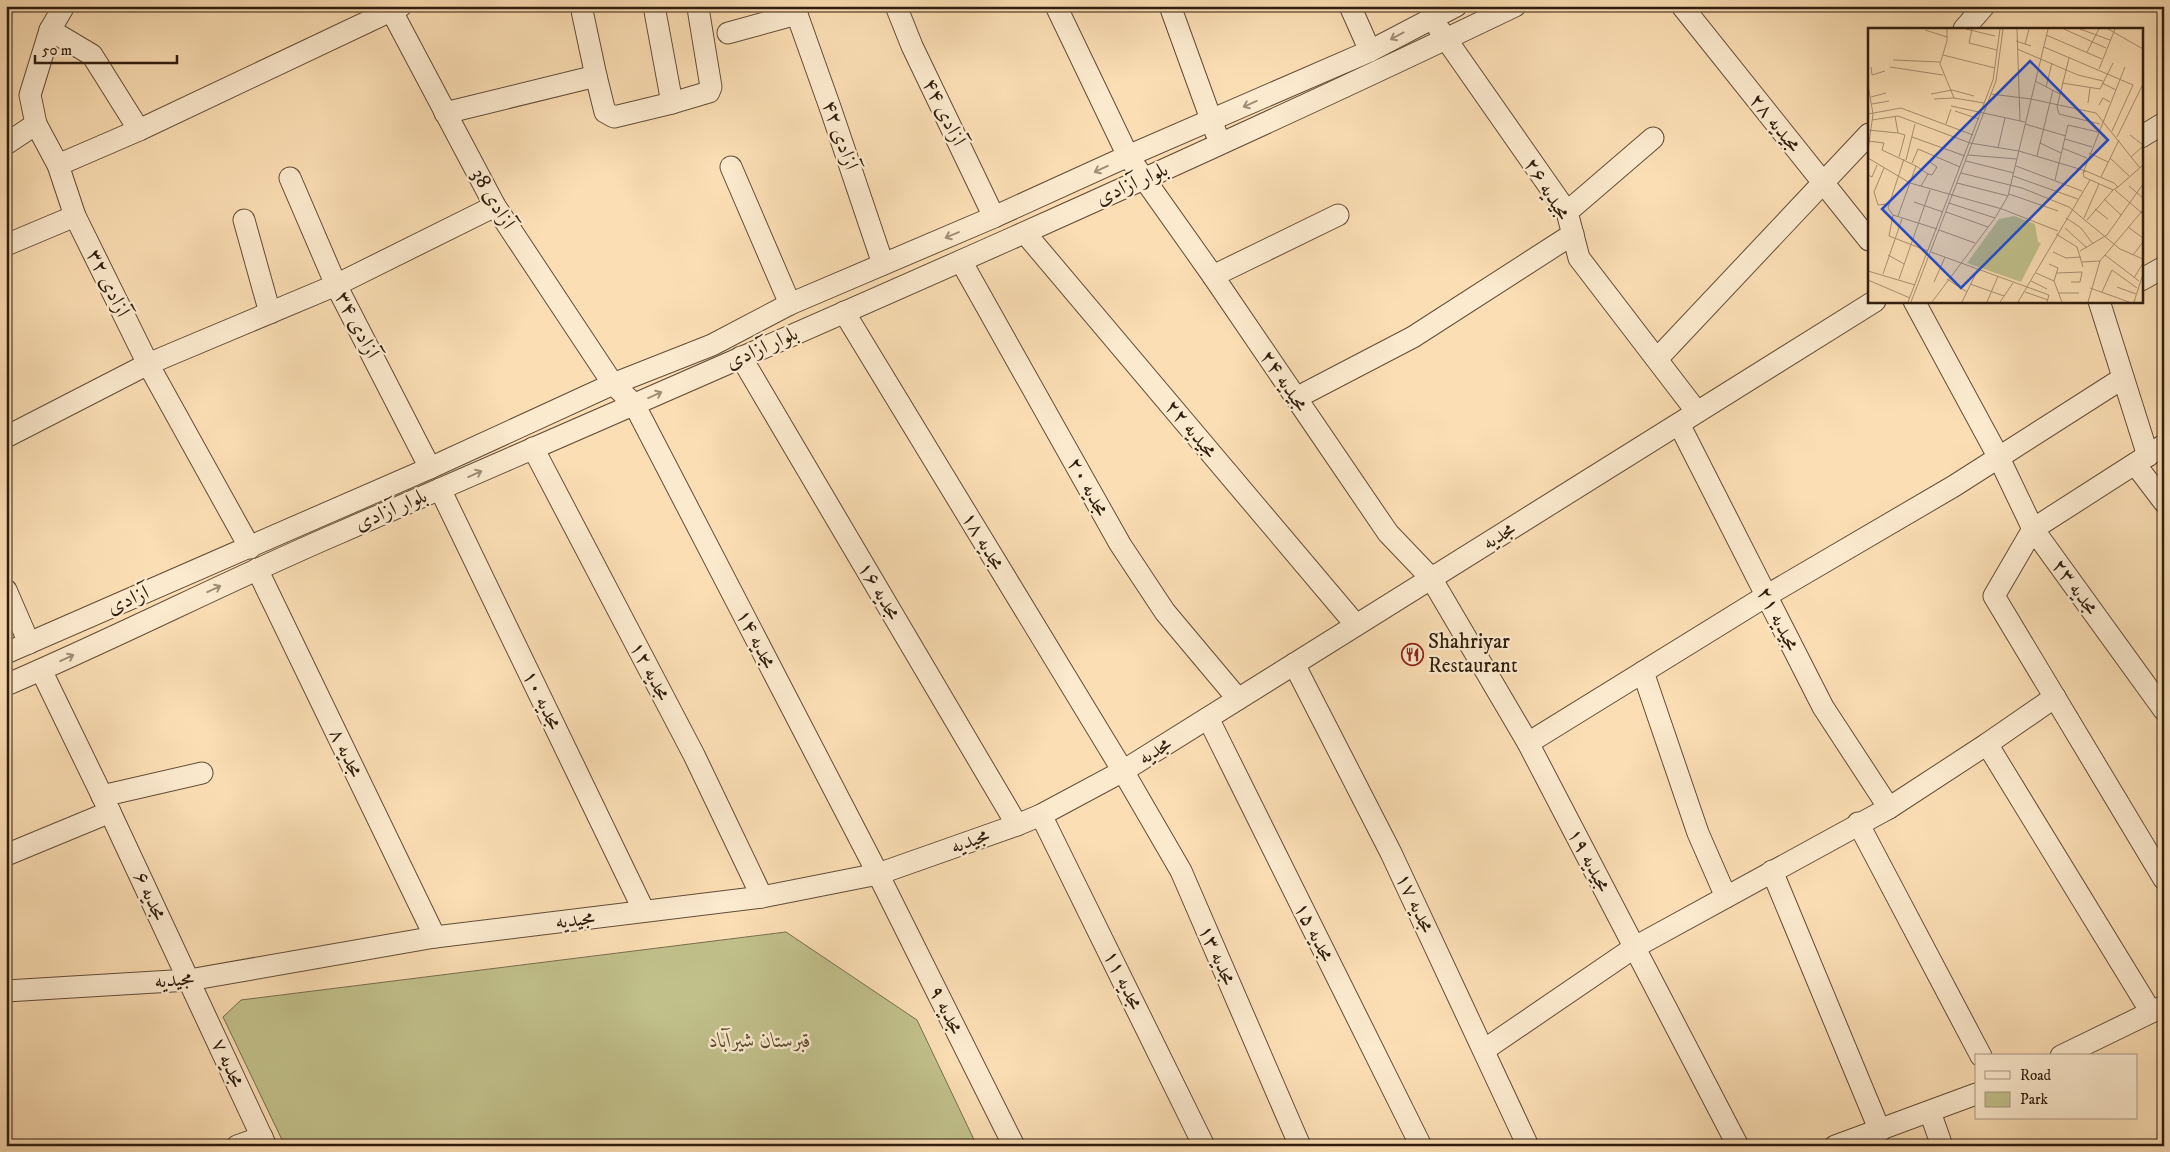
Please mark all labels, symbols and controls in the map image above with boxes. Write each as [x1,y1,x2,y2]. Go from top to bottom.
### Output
inset map [1868,28,2142,302]
scale bar [35,32,178,64]
one-way arrow [1391,32,1405,42]
text: 50 m [42,41,72,60]
street label: آزادی ۴۴ [917,73,973,152]
street label: مجیدیه ۲۸ [1743,88,1807,158]
street label: آزادی ۴۲ [816,96,866,176]
one-way arrow [1243,99,1258,109]
street label: مجیدیه ۲۶ [1518,153,1576,225]
street label: بلوار آزادی [1091,156,1172,211]
street label: آزادی 38 [465,163,523,236]
one-way arrow [1094,165,1109,174]
one-way arrow [945,231,960,241]
street label: آزادی ۳۲ [81,244,137,323]
street label: آزادی ۳۴ [329,287,387,365]
street label: بلوار آزادی [721,320,802,375]
street label: مجیدیه ۲۴ [1254,345,1314,417]
one-way arrow [647,389,662,399]
street label: مجیدیه ۲۲ [1159,394,1223,464]
street label: مجدیه ۲۰ [1061,453,1115,521]
one-way arrow [467,468,482,478]
street label: بلوار آزادی [350,482,431,537]
street label: مجدیه ۱۸ [955,507,1011,575]
street label: مجدیه [1477,516,1521,556]
street label: مجدیه ۲۳ [2046,554,2104,621]
street label: مجدیه ۱۶ [851,557,907,625]
street label: آزادی [103,578,155,620]
street label: مجیدیه ۲۱ [1751,582,1805,656]
one-way arrow [206,584,221,593]
street label: مجدیه ۱۴ [730,605,782,674]
place label: Shahriyar Restaurant [1428,629,1518,679]
street label: مجدیه ۱۲ [624,637,677,705]
restaurant icon: Shahriyar Restaurant [1400,642,1424,666]
one-way arrow [59,653,74,662]
street label: مجدیه ۱۰ [516,666,568,735]
street label: مجدیه ۸ [323,724,369,782]
street label: مجدیه [1133,731,1177,771]
street label: مجیدیه [947,822,993,860]
street label: مجیدیه ۱۹ [1561,824,1617,897]
street label: مجدیه ۶ [127,867,173,925]
street label: مجدیه ۱۷ [1390,869,1440,938]
street label: مجدیه ۱۵ [1288,898,1340,967]
street label: مجیدیه [554,905,597,935]
street label: مجدیه ۱۳ [1192,921,1242,990]
street label: مجدیه ۱۱ [1097,946,1149,1015]
street label: مجیدیه [153,965,195,995]
street label: مجدیه ۹ [923,981,969,1039]
park label: قبرستان شیرآباد [709,1027,811,1054]
street label: مجدیه ۷ [205,1034,251,1092]
legend [1975,1054,2138,1120]
text: Road [2020,1066,2052,1085]
text: Park [2020,1090,2049,1109]

